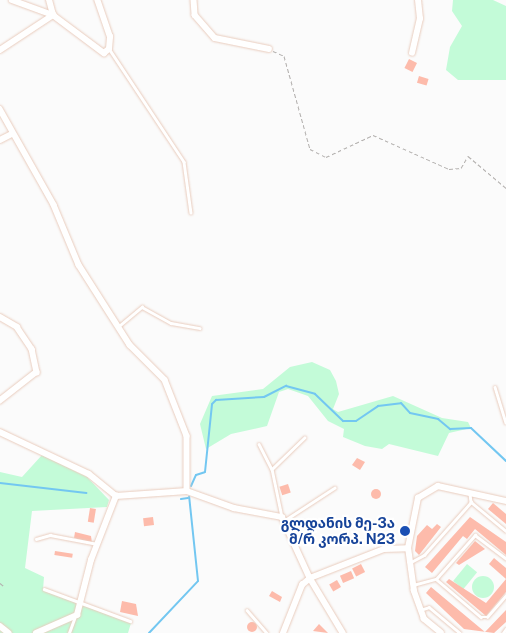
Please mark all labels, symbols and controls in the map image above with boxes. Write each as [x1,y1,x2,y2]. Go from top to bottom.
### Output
place label: გლდანის მე-3ა მ/რ კორპ. N23 [281,515,395,548]
marker: გლდანის მე-3ა მ/რ კორპ. N23 [399,525,411,537]

